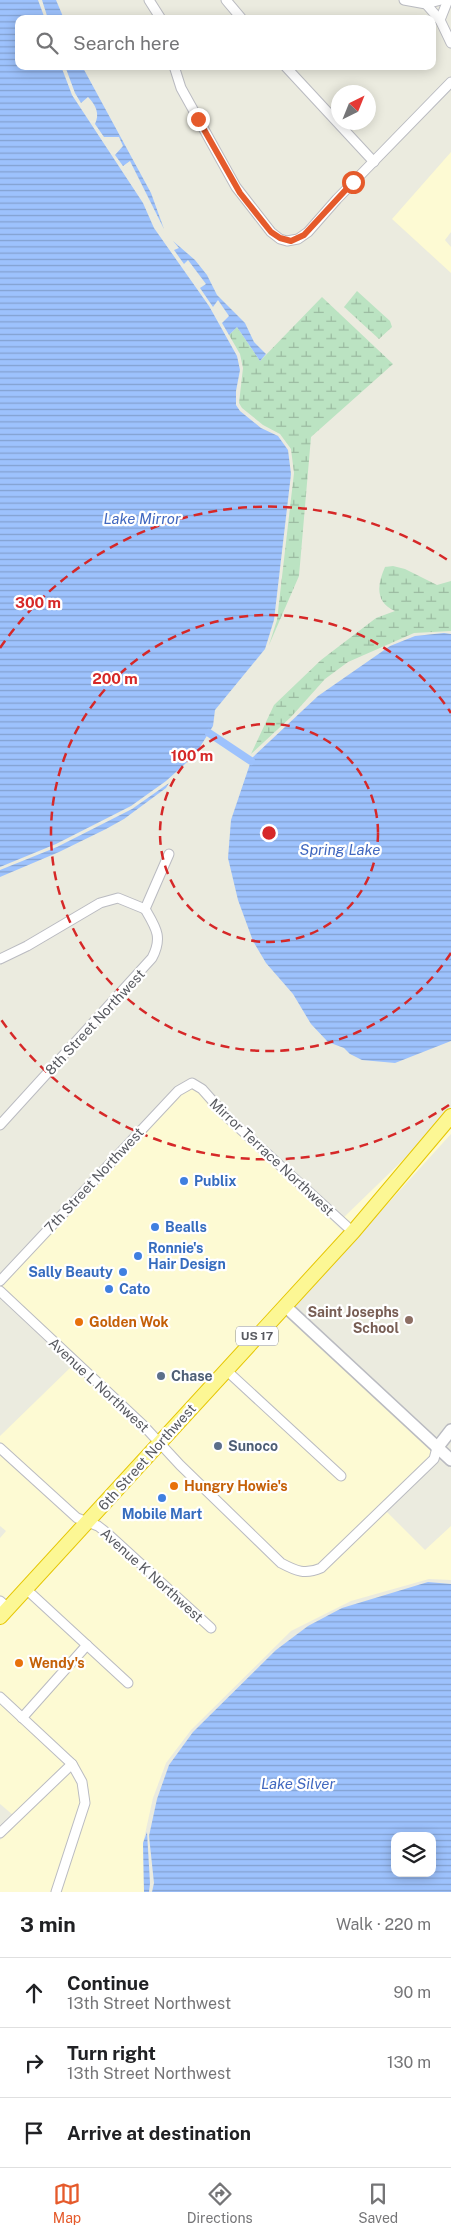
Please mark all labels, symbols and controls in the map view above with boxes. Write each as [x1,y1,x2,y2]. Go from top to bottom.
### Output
search box [15,15,436,70]
icon: search [33,29,61,57]
text: Search here [73,32,180,54]
north arrow [331,85,376,130]
route end [187,108,210,131]
route start [342,171,365,194]
water label: Lake Mirror [103,510,181,527]
text: 300 m [15,594,61,611]
text: 200 m [92,670,138,687]
text: 100 m [171,747,213,764]
centre of rings [260,824,278,842]
water label: Spring Lake [300,841,380,858]
street label: 8th Street Northwest [42,966,148,1078]
street label: Mirror Terrace Northwest [207,1095,337,1219]
street label: 7th Street Northwest [41,1124,147,1236]
place label: Publix [194,1173,237,1189]
marker: Publix [178,1175,190,1187]
place label: Bealls [165,1219,207,1235]
marker: Bealls [149,1221,161,1233]
place label: Ronnie's Hair Design [148,1240,226,1272]
marker: Ronnie's Hair Design [132,1250,144,1262]
place label: Sally Beauty [28,1264,113,1280]
marker: Sally Beauty [117,1266,129,1278]
place label: Cato [119,1281,150,1297]
marker: Cato [103,1283,115,1295]
place label: Saint Josephs School [307,1304,399,1336]
place label: Golden Wok [89,1314,169,1330]
marker: Saint Josephs School [403,1314,415,1326]
marker: Golden Wok [73,1316,85,1328]
road number: US 17 [236,1326,278,1345]
street label: Avenue L Northwest [46,1335,152,1435]
place label: Chase [171,1368,213,1384]
marker: Chase [155,1370,167,1382]
street label: 6th Street Northwest [95,1400,199,1514]
place label: Sunoco [228,1438,278,1454]
marker: Sunoco [212,1440,224,1452]
place label: Hungry Howie's [184,1478,288,1494]
marker: Hungry Howie's [168,1480,180,1492]
marker: Mobile Mart [156,1492,168,1504]
place label: Mobile Mart [122,1506,203,1522]
street label: Avenue K Northwest [97,1525,207,1625]
place label: Wendy's [29,1655,85,1671]
marker: Wendy's [13,1657,25,1669]
water label: Lake Silver [261,1775,335,1792]
map controls [391,1832,436,1877]
button: layers [391,1832,436,1877]
text: 3 min [20,1912,76,1937]
text: Walk · 220 m [336,1915,431,1934]
text: Continue [67,1972,149,1994]
icon: ahead [20,1979,48,2007]
text: 90 m [394,1983,431,2002]
text: 13th Street Northwest [67,1994,231,2013]
text: Turn right [67,2042,156,2064]
icon: right [20,2049,48,2077]
text: 130 m [387,2053,431,2072]
text: 13th Street Northwest [67,2064,231,2083]
icon: arrive [20,2119,48,2147]
text: Arrive at destination [67,2122,251,2144]
tab: Map [53,2180,81,2226]
tab: Directions [187,2180,253,2226]
tab: Saved [358,2180,398,2226]

